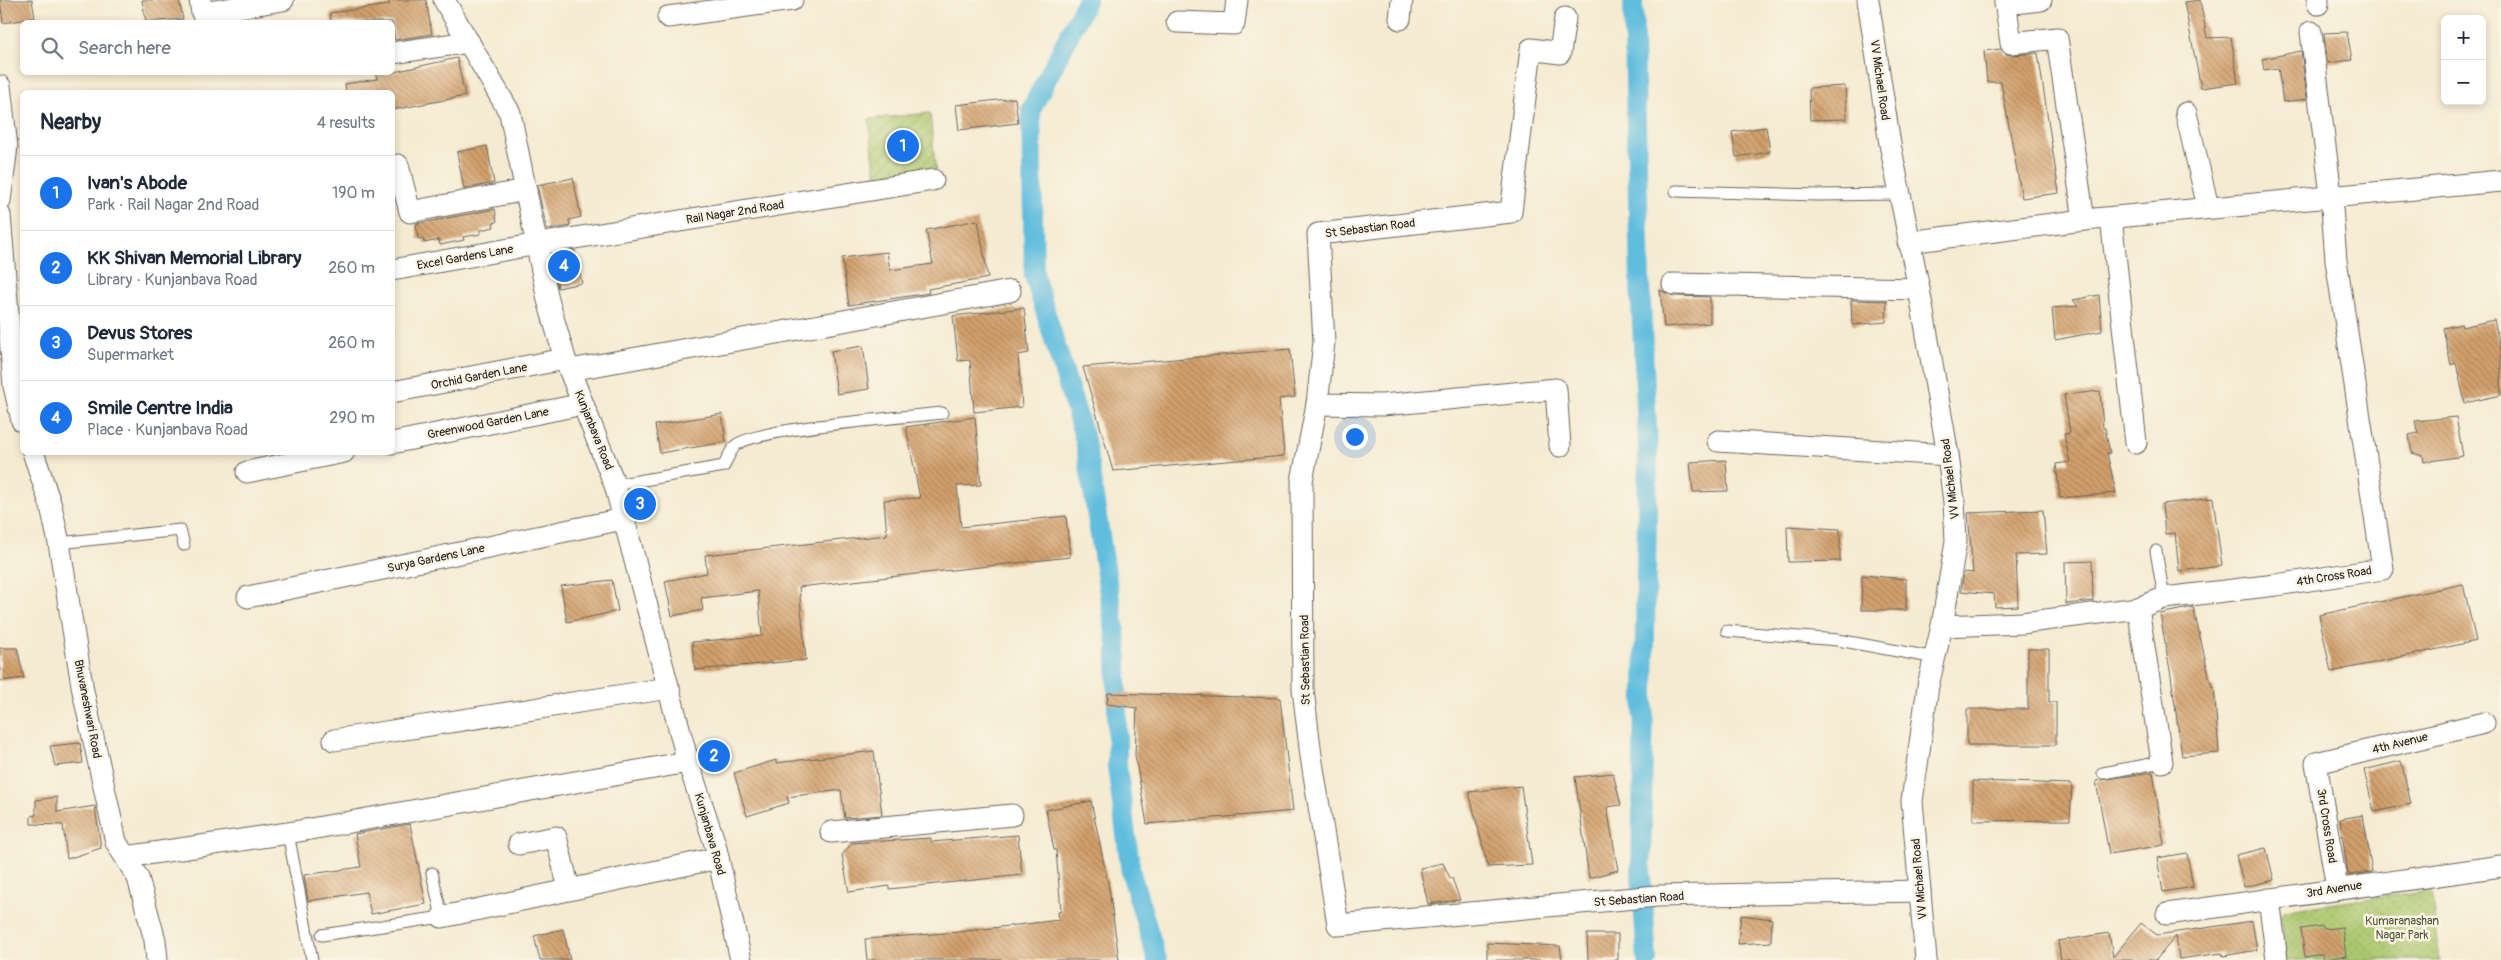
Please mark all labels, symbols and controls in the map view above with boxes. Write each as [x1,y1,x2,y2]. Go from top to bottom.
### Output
map controls [2441,15,2486,105]
button: + [2441,15,2486,60]
search box [20,20,395,75]
icon: search [38,34,66,62]
text: Search here [78,36,171,60]
street label: VV Michael Road [1866,39,1893,121]
button: − [2441,60,2486,105]
text: Nearby [40,109,101,136]
text: 4 results [317,113,375,133]
pin: 1 [887,127,919,165]
text: Ivan's Abode [87,171,187,195]
text: 1 [53,183,59,203]
text: 190 m [332,183,375,203]
text: Park · Rail Nagar 2nd Road [87,195,259,215]
street label: Rail Nagar 2nd Road [685,197,785,228]
street label: St Sebastian Road [1324,216,1416,241]
street label: Excel Gardens Lane [416,242,515,273]
text: KK Shivan Memorial Library [87,246,301,270]
pin: 4 [548,247,580,285]
text: 2 [52,258,60,278]
text: 260 m [328,258,375,278]
text: Library · Kunjanbava Road [87,270,258,290]
text: Devus Stores [87,321,192,345]
text: 3 [52,333,60,353]
text: 260 m [328,333,375,353]
text: Supermarket [87,345,174,365]
street label: Orchid Garden Lane [430,360,529,393]
street label: Kunjanbava Road [571,388,616,472]
text: Smile Centre India [87,396,233,420]
street label: Greenwood Garden Lane [426,404,550,443]
text: 4 [51,408,61,428]
text: 290 m [329,408,375,428]
text: Place · Kunjanbava Road [87,420,248,440]
your location [1342,424,1368,450]
street label: VV Michael Road [1938,438,1963,520]
pin: 3 [624,485,656,523]
street label: Surya Gardens Lane [386,541,486,576]
street label: 4th Cross Road [2295,563,2373,590]
street label: St Sebastian Road [1297,614,1314,705]
street label: Bhuvaneshwari Road [71,658,104,760]
street label: 4th Avenue [2371,729,2430,758]
pin: 2 [698,737,730,775]
street label: 3rd Cross Road [2313,788,2340,865]
street label: Kunjanbava Road [691,791,728,877]
street label: VV Michael Road [1908,838,1931,920]
street label: 3rd Avenue [2305,878,2363,901]
street label: St Sebastian Road [1593,889,1685,910]
park label: Kumaranashan Nagar Park [2365,914,2439,943]

